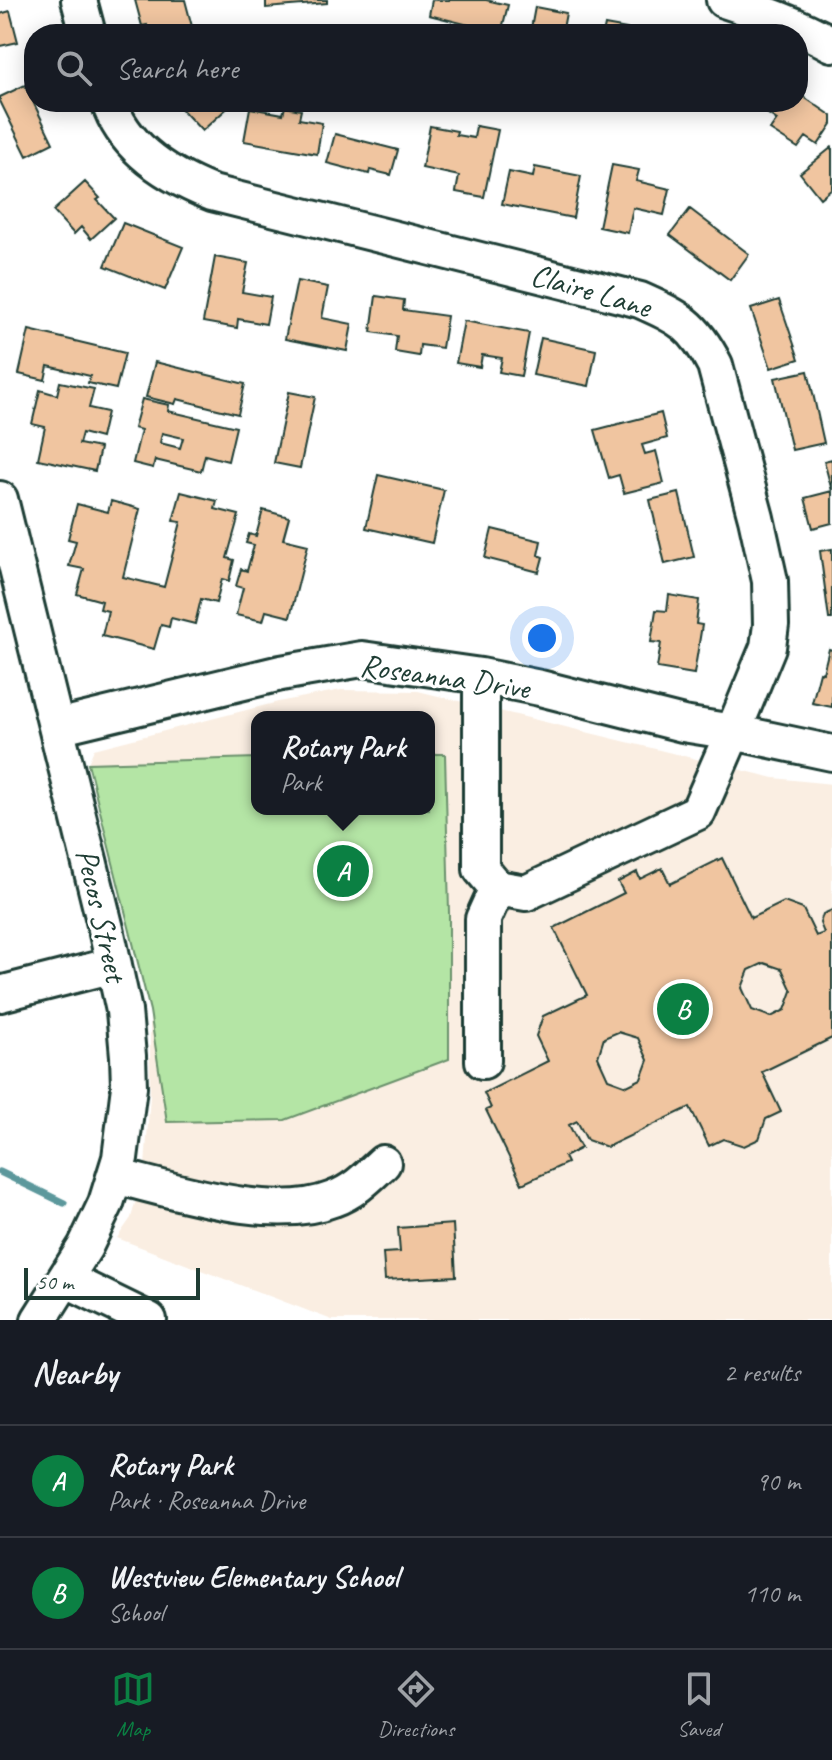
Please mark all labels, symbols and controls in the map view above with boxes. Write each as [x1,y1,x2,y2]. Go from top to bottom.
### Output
search box [24,24,808,112]
icon: search [52,46,96,90]
text: Search here [116,49,238,87]
street label: Claire Lane [526,254,658,328]
your location [522,618,562,658]
street label: Roseanna Drive [358,644,535,709]
popup [251,711,435,815]
text: Rotary Park [281,728,405,766]
text: Park [281,766,322,799]
pin: A [317,841,369,901]
street label: Pecos Street [66,845,137,989]
pin: B [657,979,709,1039]
scale bar [24,1264,200,1300]
text: 50 m [36,1268,73,1296]
text: Nearby [32,1351,118,1394]
text: 2 results [724,1356,800,1389]
text: Rotary Park [108,1446,233,1484]
text: A [51,1465,65,1498]
text: 90 m [756,1465,800,1498]
text: Park · Roseanna Drive [108,1484,305,1517]
text: Westview Elementary School [108,1558,399,1596]
text: B [51,1577,65,1610]
text: 110 m [744,1577,800,1610]
text: School [108,1596,164,1629]
tab: Map [111,1667,155,1743]
tab: Directions [378,1667,454,1743]
tab: Saved [677,1667,721,1743]

